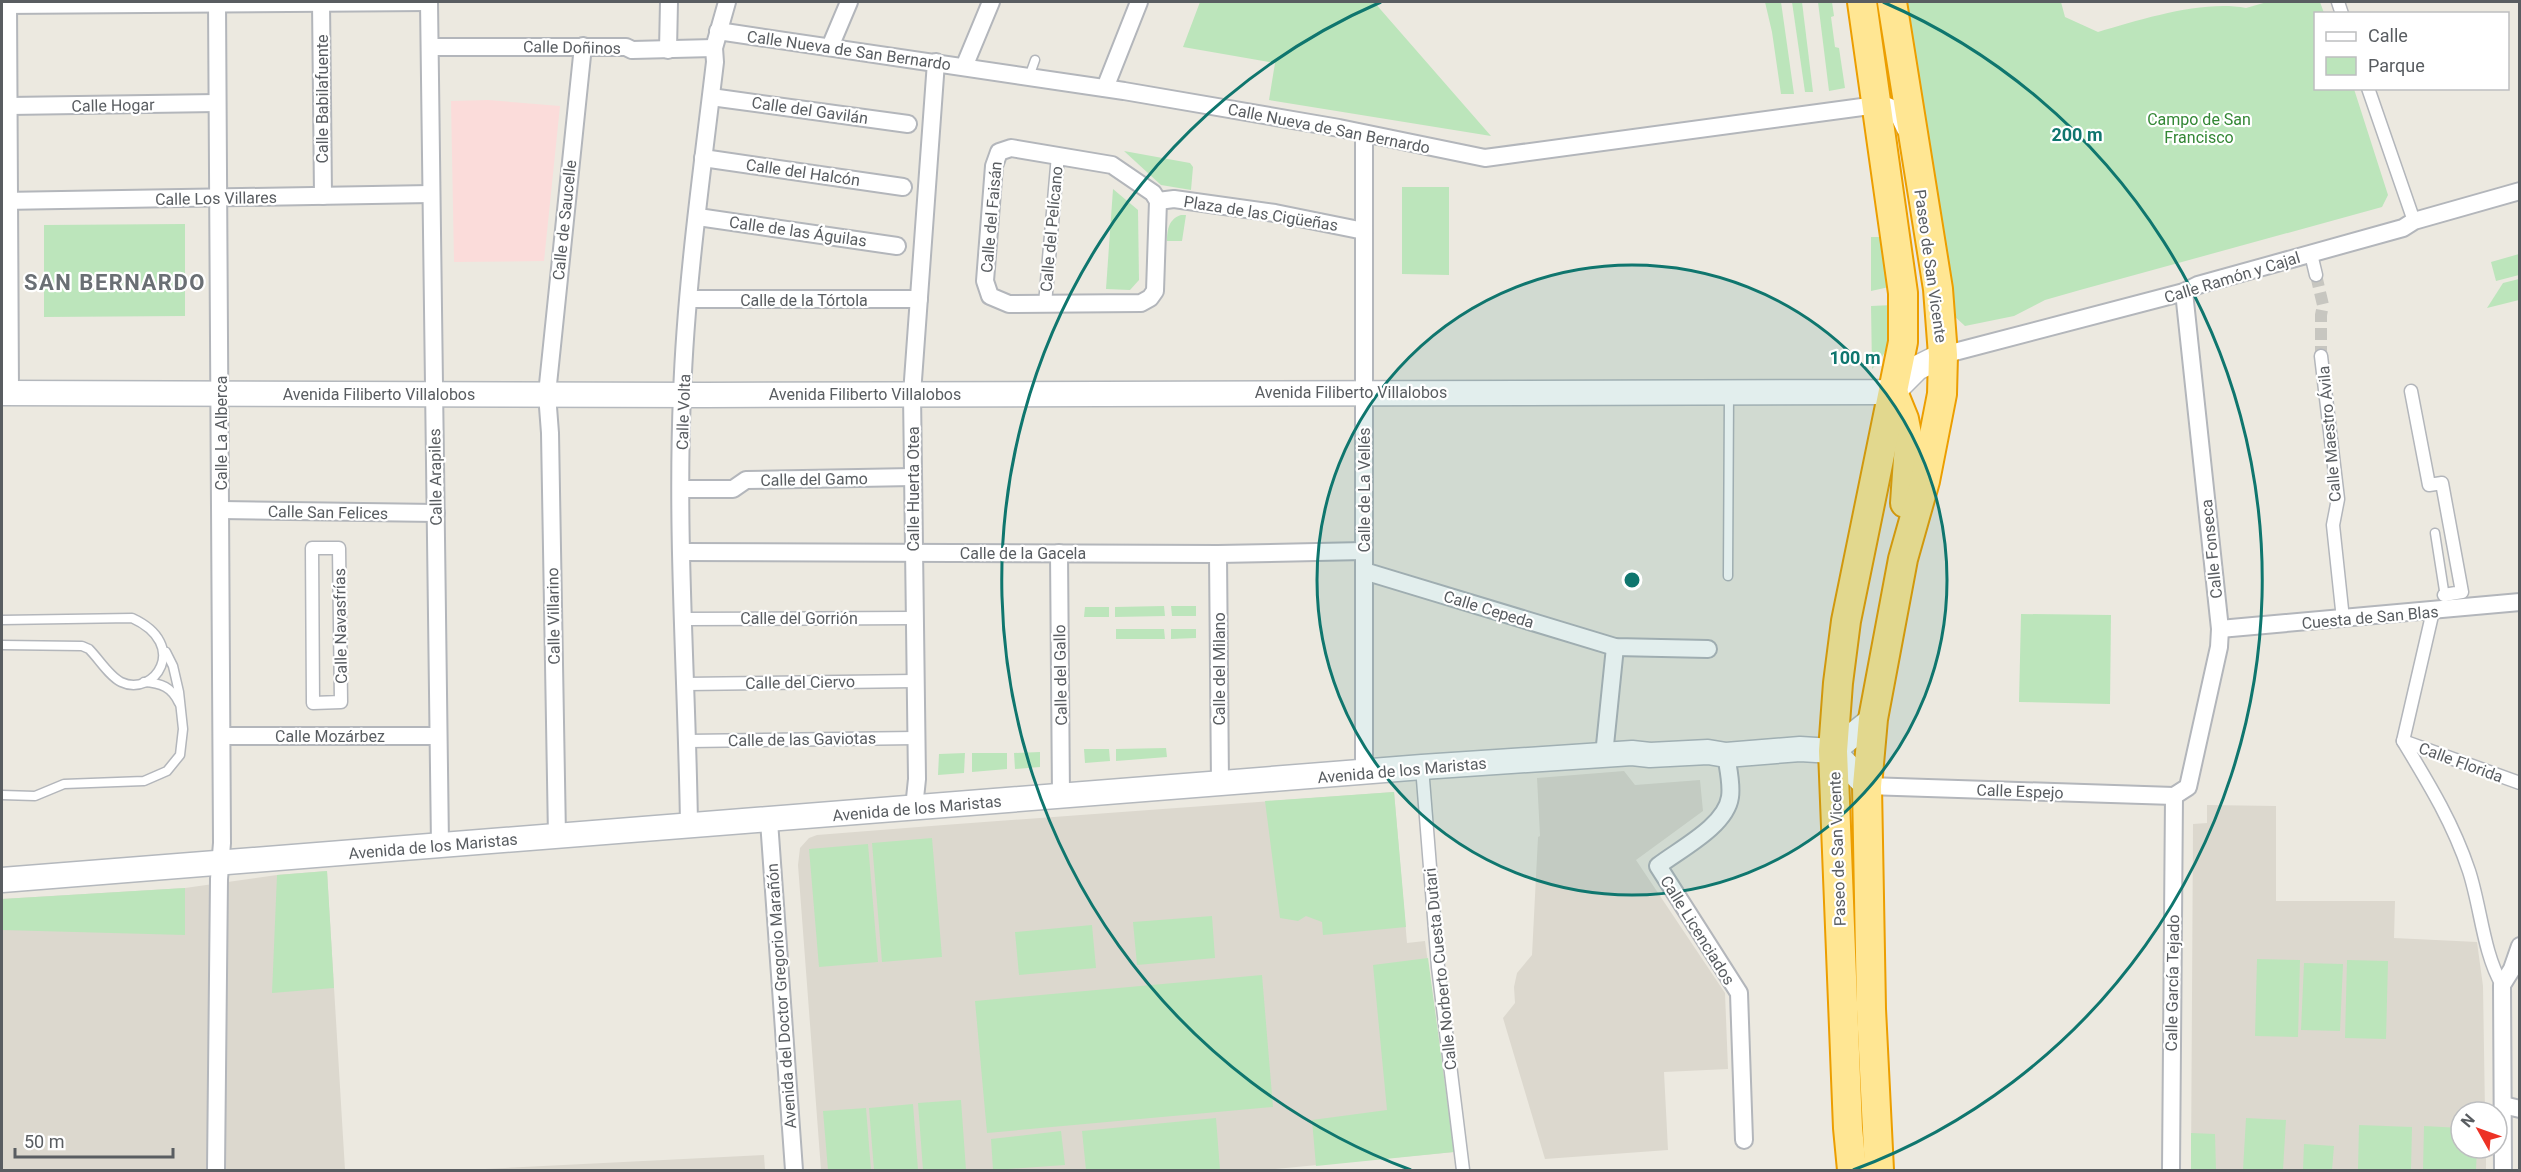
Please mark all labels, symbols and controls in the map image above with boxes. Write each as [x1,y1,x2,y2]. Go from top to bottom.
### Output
legend [2314,12,2509,90]
text: Calle [2368,25,2408,46]
street label: Calle Nueva de San Bernardo [746,27,952,74]
street label: Calle Babilafuente [313,35,332,163]
street label: Calle Doñinos [523,37,621,58]
text: Parque [2368,55,2425,76]
street label: Calle del Gavilán [751,93,869,128]
street label: Calle Hogar [71,95,155,116]
street label: Calle Nueva de San Bernardo [1226,100,1432,157]
park label: Campo de San Francisco [2147,110,2251,147]
text: 200 m [2051,124,2103,145]
street label: Calle del Halcón [745,155,861,190]
street label: Calle de Saucelle [549,159,580,281]
street label: Calle del Faisán [977,161,1006,274]
street label: Calle del Pelícano [1037,165,1066,293]
street label: Calle Los Villares [155,188,277,209]
street label: Paseo de San Vicente [1910,188,1951,344]
street label: Plaza de las Cigüeñas [1182,192,1339,235]
street label: Calle de las Águilas [728,212,868,251]
street label: Calle Ramón y Cajal [2162,248,2302,307]
district label: SAN BERNARDO [24,270,206,295]
street label: Calle de la Tórtola [740,291,868,310]
text: 100 m [1829,347,1881,368]
street label: Calle Maestro Ávila [2314,365,2345,503]
street label: Calle Volta [673,374,694,450]
street label: Calle La Alberca [212,376,231,490]
street label: Avenida Filiberto Villalobos [1255,383,1447,402]
street label: Avenida Filiberto Villalobos [283,385,475,404]
street label: Avenida Filiberto Villalobos [769,385,961,404]
street label: Calle Huerta Otea [904,426,923,552]
street label: Calle Arapiles [425,428,446,526]
street label: Calle de La Vellés [1355,428,1374,552]
street label: Calle del Gamo [760,469,868,490]
street label: Calle Fonseca [2197,498,2226,600]
street label: Calle San Felices [268,502,388,523]
street label: Calle de la Gacela [960,544,1086,563]
street label: Calle Villarino [543,567,564,665]
street label: Calle Navasfrías [330,568,351,684]
centre of rings [1622,570,1642,590]
street label: Calle Cepeda [1441,587,1536,632]
street label: Cuesta de San Blas [2301,602,2439,633]
street label: Calle del Gorrión [740,609,858,628]
street label: Calle del Milano [1210,612,1229,726]
street label: Calle del Gallo [1050,624,1071,726]
street label: Calle del Ciervo [745,672,855,693]
street label: Calle Mozárbez [275,727,385,746]
street label: Calle de las Gaviotas [728,729,876,750]
street label: Calle Florida [2416,738,2506,786]
street label: Avenida de los Maristas [1317,754,1487,787]
street label: Paseo de San Vicente [1825,771,1850,927]
street label: Calle Espejo [1976,780,2064,803]
street label: Avenida de los Maristas [832,792,1002,825]
street label: Avenida de los Maristas [348,830,518,863]
street label: Avenida del Doctor Gregorio Marañón [763,863,800,1129]
street label: Calle Norberto Cuesta Dutari [1420,867,1461,1071]
street label: Calle Licenciados [1656,872,1739,988]
street label: Calle García Tejado [2162,914,2183,1052]
north arrow [2449,1100,2509,1160]
text: N [2457,1110,2479,1131]
scale bar [15,1121,172,1159]
text: 50 m [24,1131,64,1152]

